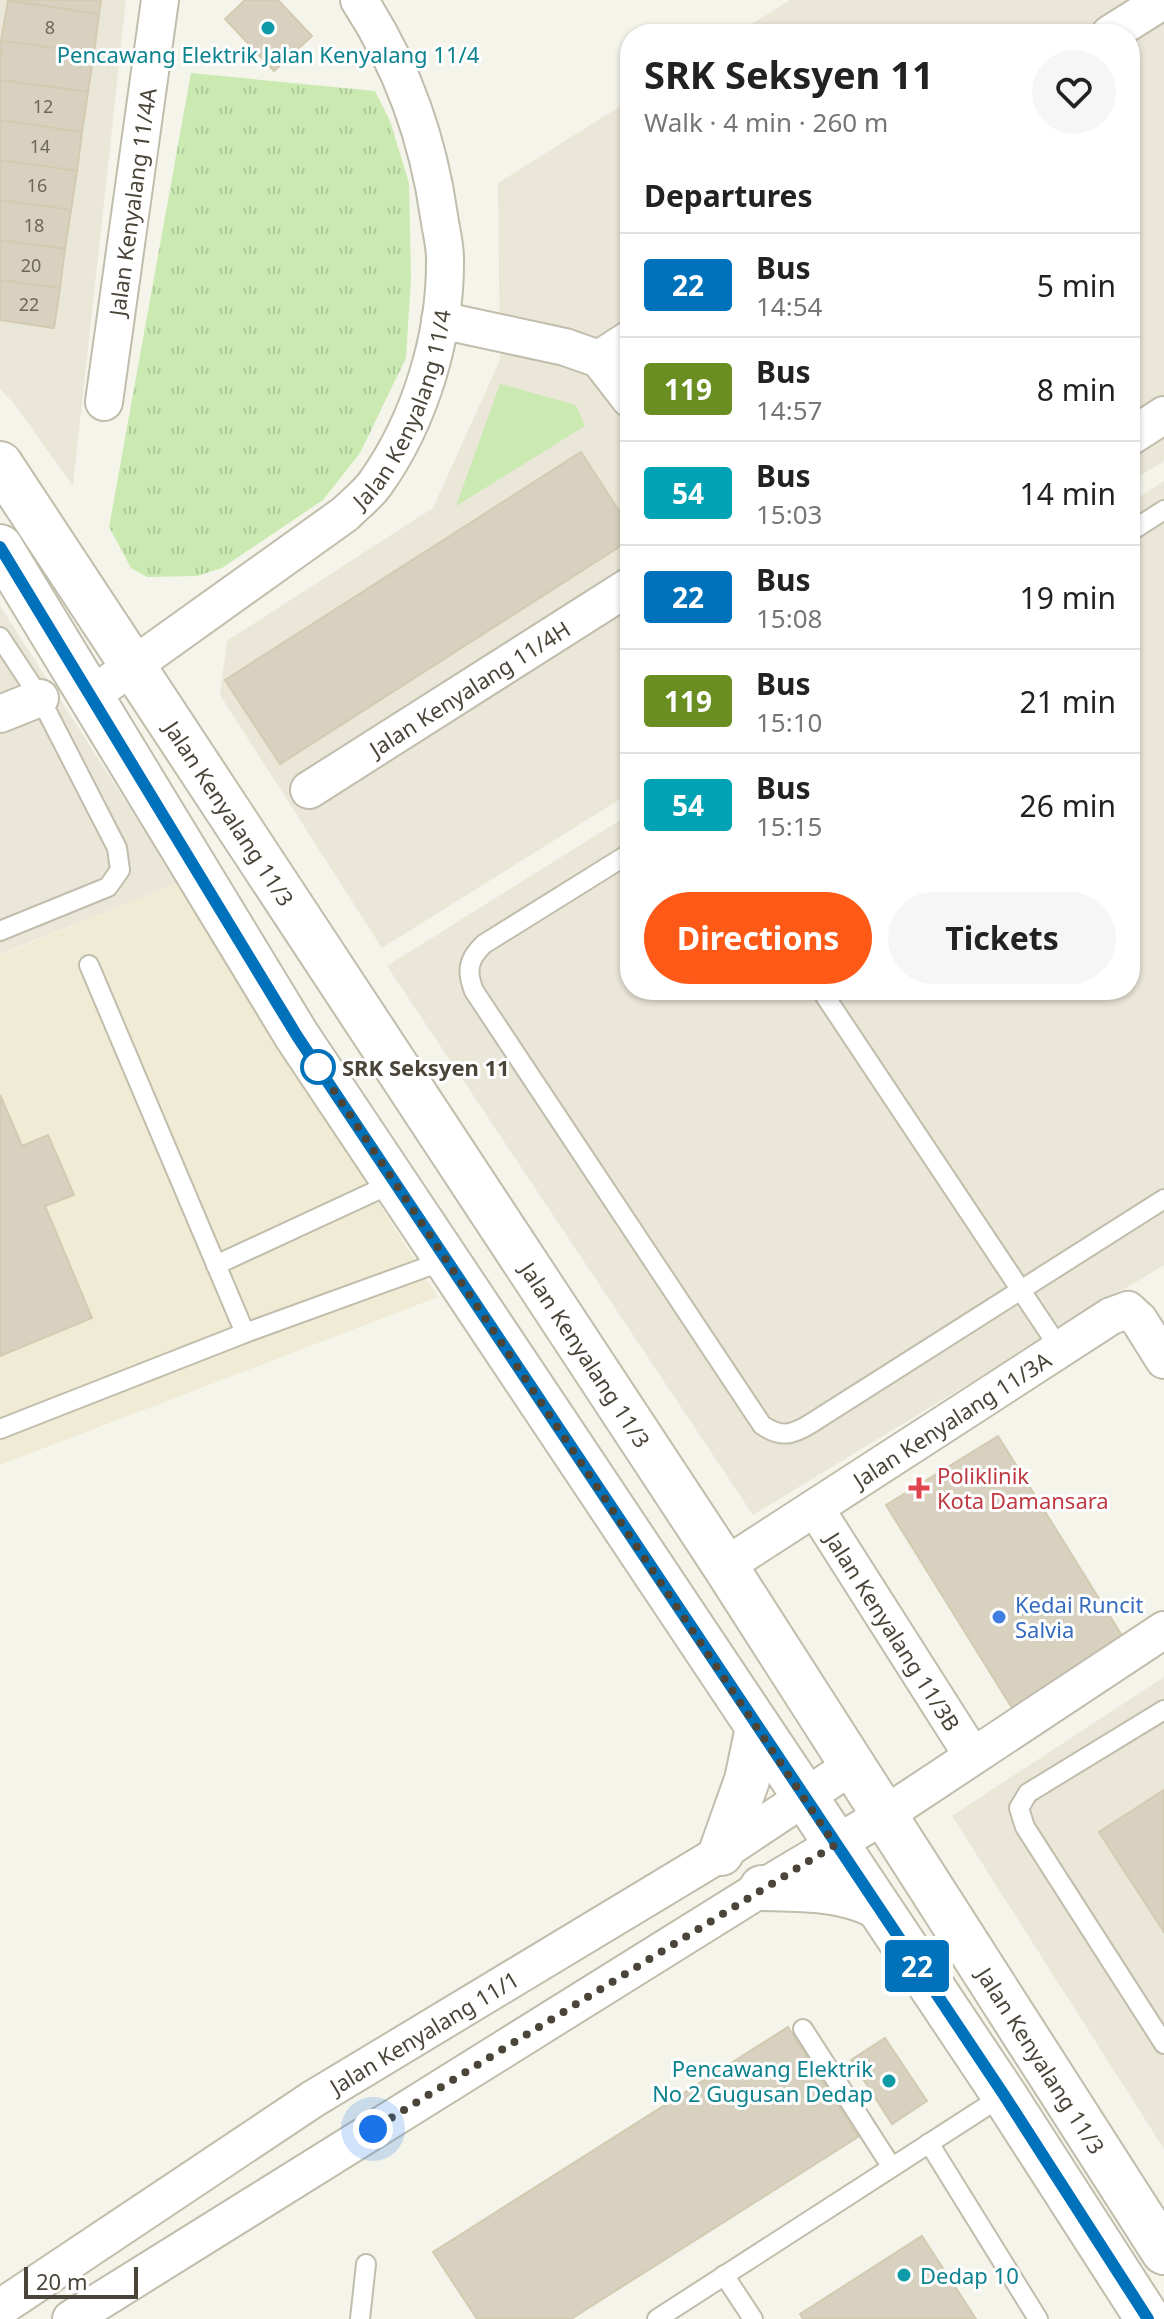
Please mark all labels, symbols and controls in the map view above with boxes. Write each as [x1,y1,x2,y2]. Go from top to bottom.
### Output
house number: 8 [45,15,55,39]
marker: Pencawang Elektrik Jalan Kenyalang 11/4 [259,19,277,37]
place label: Pencawang Elektrik Jalan Kenyalang 11/4 [57,39,480,69]
text: SRK Seksyen 11 [644,48,934,100]
button: heart [1032,50,1116,134]
street label: Jalan Kenyalang 11/4A [101,85,163,320]
house number: 12 [33,94,53,118]
text: Walk · 4 min · 260 m [644,104,888,140]
house number: 14 [30,134,50,158]
house number: 16 [27,173,47,197]
text: Departures [644,175,813,216]
house number: 18 [24,213,44,237]
text: Bus [756,247,811,288]
house number: 20 [21,253,41,277]
text: 5 min [1037,265,1116,306]
text: 22 [672,266,704,304]
text: 14:54 [756,288,822,324]
house number: 22 [19,292,39,316]
street label: Jalan Kenyalang 11/4 [344,307,457,516]
text: Bus [756,351,811,392]
text: 8 min [1037,369,1116,410]
text: 119 [664,370,712,408]
text: 14:57 [756,392,822,428]
text: Bus [756,455,811,496]
text: 14 min [1020,473,1116,514]
text: 54 [672,474,704,512]
text: 15:03 [756,496,822,532]
text: Bus [756,559,811,600]
text: 19 min [1020,577,1116,618]
text: 22 [672,578,704,616]
text: 15:08 [756,600,822,636]
street label: Jalan Kenyalang 11/4H [362,613,575,764]
text: Bus [756,663,811,704]
text: 21 min [1020,681,1116,722]
text: 119 [664,682,712,720]
text: 15:10 [756,704,822,740]
street label: Jalan Kenyalang 11/3 [157,713,302,912]
text: Bus [756,767,811,808]
text: 26 min [1020,785,1116,826]
text: 54 [672,786,704,824]
text: 15:15 [756,808,822,844]
button: Directions [644,892,872,984]
button: Tickets [888,892,1116,984]
marker: SRK Seksyen 11 [301,1050,335,1084]
place label: SRK Seksyen 11 [342,1052,510,1082]
street label: Jalan Kenyalang 11/3 [513,1254,658,1453]
street label: Jalan Kenyalang 11/3A [845,1344,1057,1495]
place label: Poliklinik Kota Damansara [937,1460,1109,1515]
marker: Poliklinik Kota Damansara [908,1477,930,1499]
street label: Jalan Kenyalang 11/3B [818,1524,968,1736]
place label: Kedai Runcit Salvia [1015,1589,1143,1644]
marker: Kedai Runcit Salvia [990,1608,1008,1626]
line badge: 22 [881,1940,953,1992]
text: 22 [901,1947,933,1985]
street label: Jalan Kenyalang 11/3 [969,1960,1112,2159]
street label: Jalan Kenyalang 11/1 [322,1963,524,2102]
place label: Pencawang Elektrik No 2 Gugusan Dedap [652,2053,873,2108]
marker: Pencawang Elektrik No 2 Gugusan Dedap [880,2072,898,2090]
your location [353,2109,393,2149]
place label: Dedap 10 [920,2260,1019,2290]
scale bar [24,2263,138,2299]
text: 20 m [36,2266,87,2296]
marker: Dedap 10 [895,2266,913,2284]

